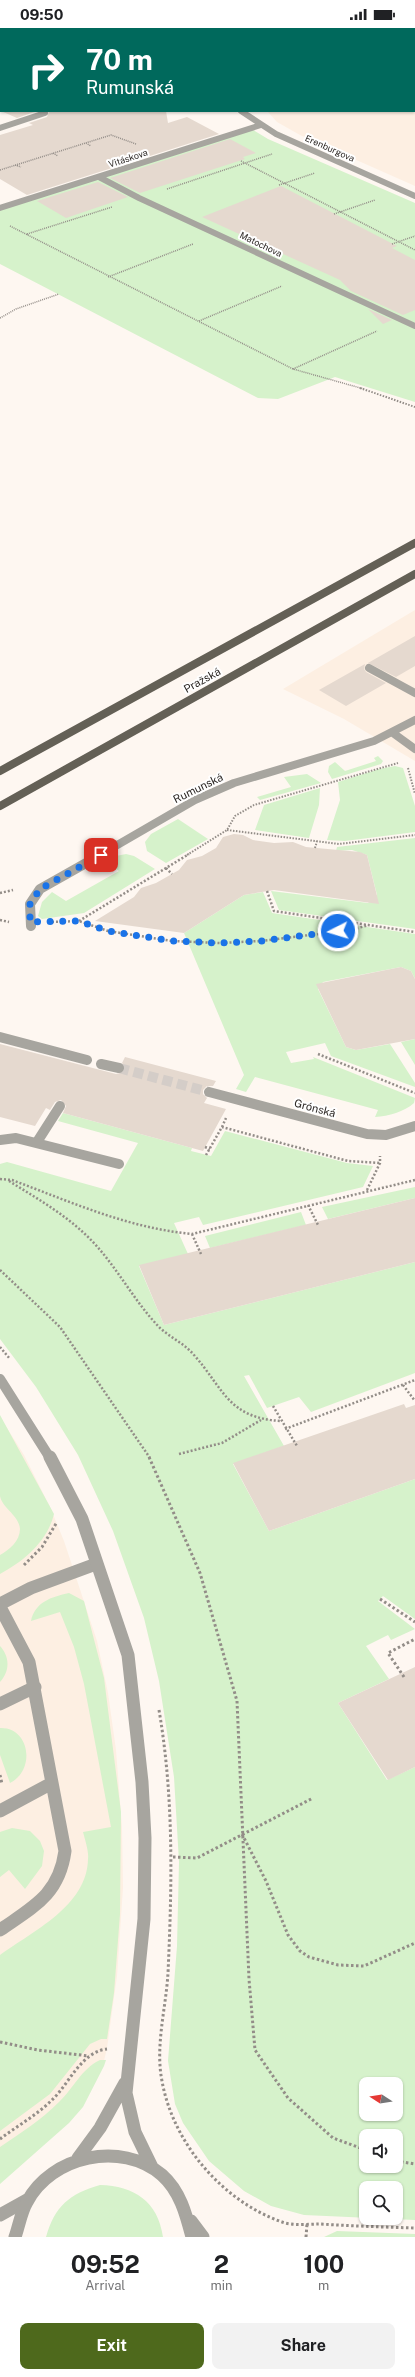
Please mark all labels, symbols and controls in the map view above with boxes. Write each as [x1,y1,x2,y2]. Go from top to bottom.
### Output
text: 09:50 [20,6,63,23]
text: 70 m [86,43,153,76]
icon: right [20,44,72,96]
text: Rumunská [86,77,174,98]
street label: Erenburgova [304,132,356,164]
street label: Vitáskova [107,147,149,169]
street label: Matochova [238,229,284,259]
street label: Pražská [182,665,222,695]
street label: Rumunská [171,771,225,805]
pin [84,838,118,872]
icon: arrive [90,844,112,866]
position arrow [317,910,359,952]
street label: Grónská [293,1097,337,1119]
north arrow [359,2077,403,2121]
map controls [359,2077,403,2225]
button: sound [359,2129,403,2173]
button: search [359,2181,403,2225]
text: 09:52 [71,2250,140,2278]
text: 2 [214,2250,229,2278]
text: 100 [303,2250,344,2278]
text: Arrival [85,2278,125,2293]
text: min [210,2278,233,2293]
text: m [318,2278,329,2293]
button: Exit [20,2323,204,2369]
button: Share [212,2323,395,2369]

